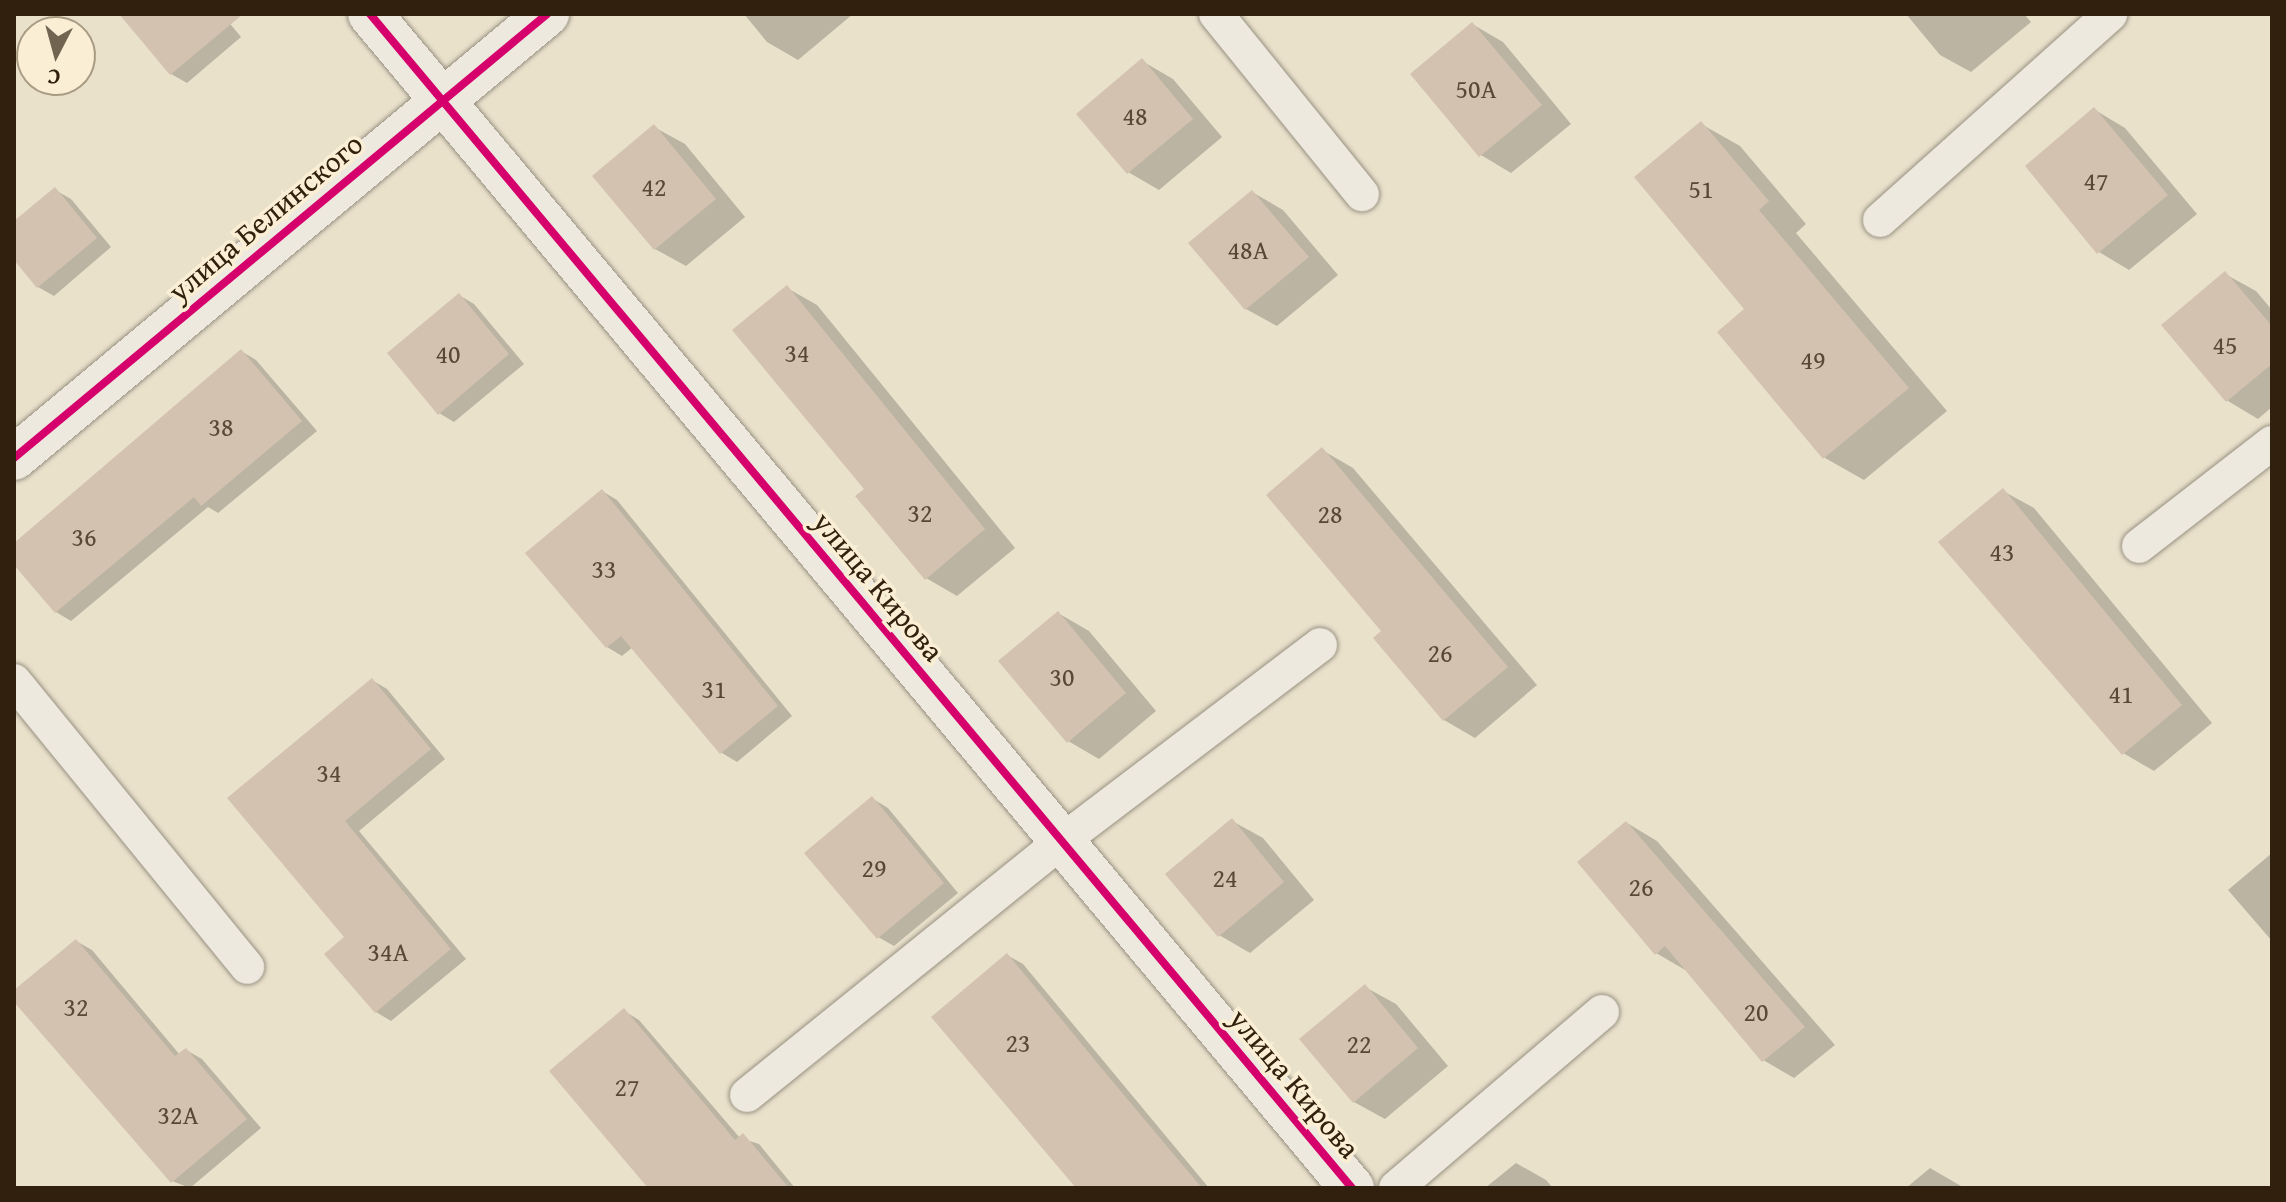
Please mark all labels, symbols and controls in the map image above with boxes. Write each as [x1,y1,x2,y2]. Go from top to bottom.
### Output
north arrow [16,16,96,96]
text: С [46,61,62,94]
house number: 50А [1456,73,1496,105]
house number: 48 [1122,100,1148,132]
street label: улица Белинского [160,125,370,309]
house number: 47 [2083,165,2109,197]
house number: 42 [641,171,667,203]
house number: 51 [1688,173,1714,205]
house number: 48А [1228,234,1268,266]
house number: 45 [2212,329,2238,361]
house number: 34 [784,337,810,369]
house number: 40 [435,338,461,370]
house number: 49 [1800,344,1826,376]
house number: 38 [208,411,234,443]
house number: 32 [907,497,933,529]
house number: 28 [1317,498,1343,530]
street label: улица Кирова [806,504,952,668]
house number: 36 [71,521,97,553]
house number: 43 [1989,536,2015,568]
house number: 33 [591,553,617,585]
house number: 26 [1427,637,1453,669]
house number: 30 [1049,661,1075,693]
house number: 31 [701,673,727,705]
house number: 41 [2108,678,2134,710]
house number: 34 [316,757,342,789]
house number: 29 [861,852,887,884]
house number: 24 [1212,862,1238,894]
house number: 26 [1628,871,1654,903]
house number: 34А [368,936,408,968]
house number: 32 [63,991,89,1023]
house number: 20 [1743,996,1769,1028]
street label: улица Кирова [1222,1001,1368,1165]
house number: 23 [1005,1027,1031,1059]
house number: 22 [1346,1028,1372,1060]
house number: 27 [614,1071,640,1103]
house number: 32А [158,1099,198,1131]

